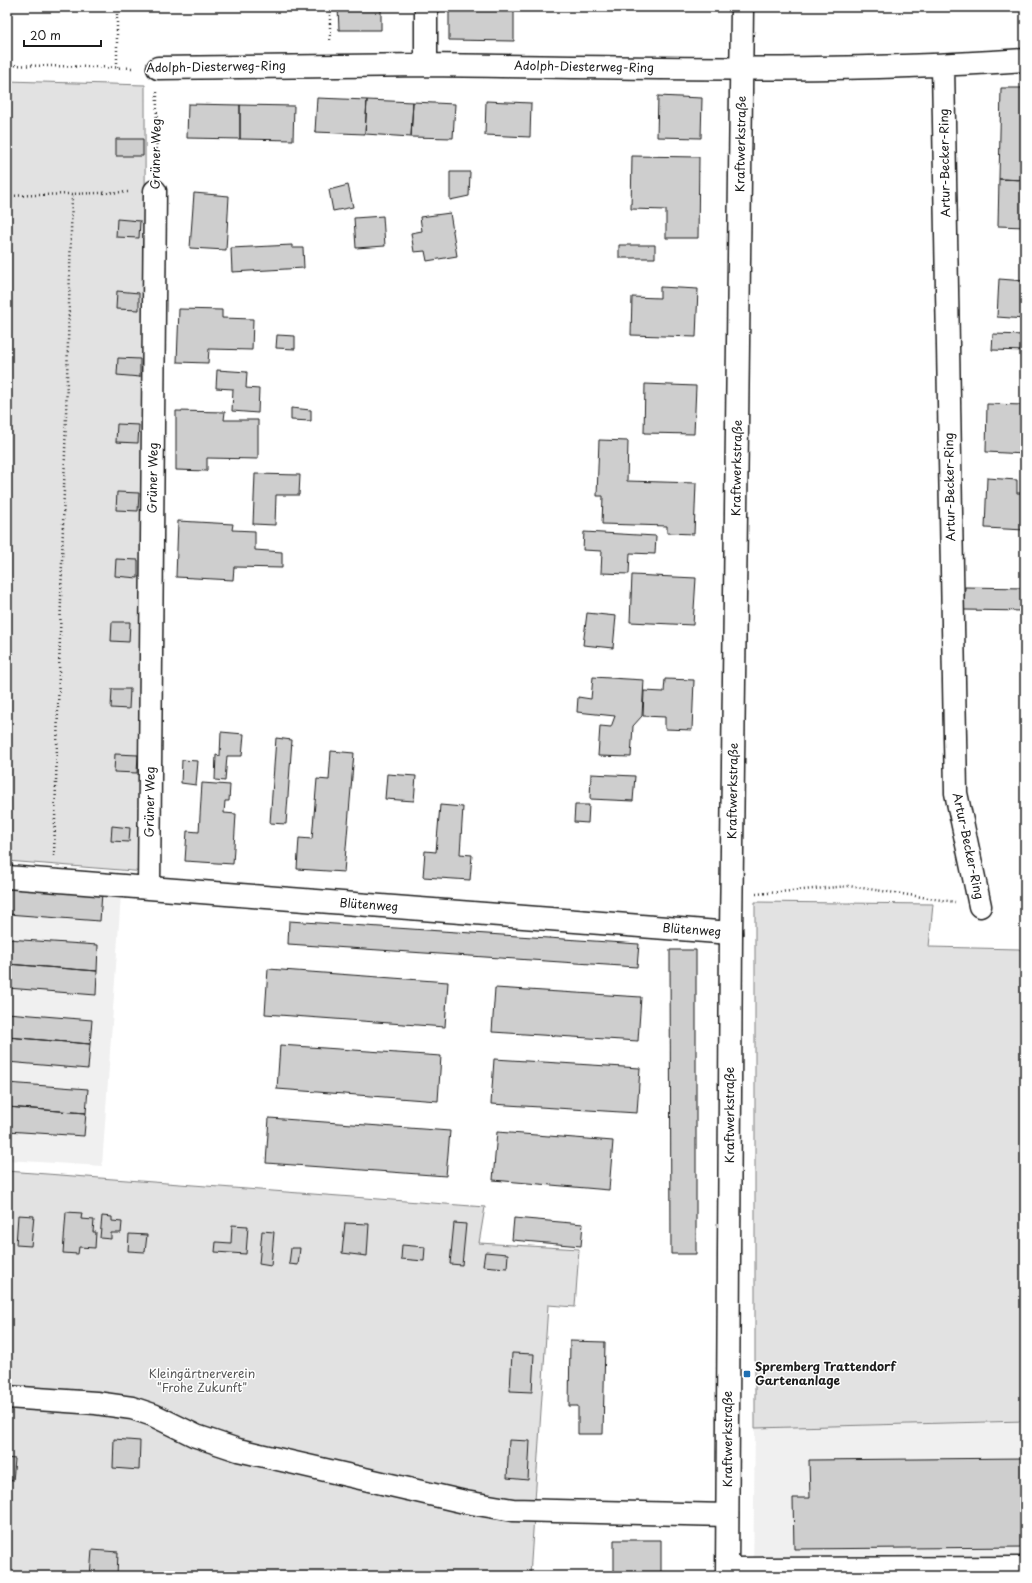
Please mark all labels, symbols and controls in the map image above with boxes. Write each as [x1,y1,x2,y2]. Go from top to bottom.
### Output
scale bar [24,22,101,48]
text: 20 m [30,26,61,44]
street label: Adolph-Diesterweg-Ring [146,56,286,76]
street label: Adolph-Diesterweg-Ring [514,56,654,76]
street label: Kraftwerkstraße [730,96,750,192]
street label: Artur-Becker-Ring [934,108,954,218]
street label: Grüner Weg [145,118,165,190]
street label: Kraftwerkstraße [726,420,746,516]
street label: Artur-Becker-Ring [939,432,959,542]
street label: Grüner Weg [142,442,162,514]
street label: Kraftwerkstraße [722,743,742,839]
street label: Grüner Weg [139,766,159,838]
street label: Artur-Becker-Ring [949,791,989,901]
street label: Blütenweg [339,893,399,915]
street label: Blütenweg [662,918,722,940]
street label: Kraftwerkstraße [720,1067,738,1163]
place label: Spremberg Trattendorf Gartenanlage [755,1357,897,1389]
park label: Kleingärtnerverein "Frohe Zukunft" [149,1364,255,1396]
marker: Spremberg Trattendorf Gartenanlage [742,1369,752,1379]
street label: Kraftwerkstraße [718,1391,736,1487]

